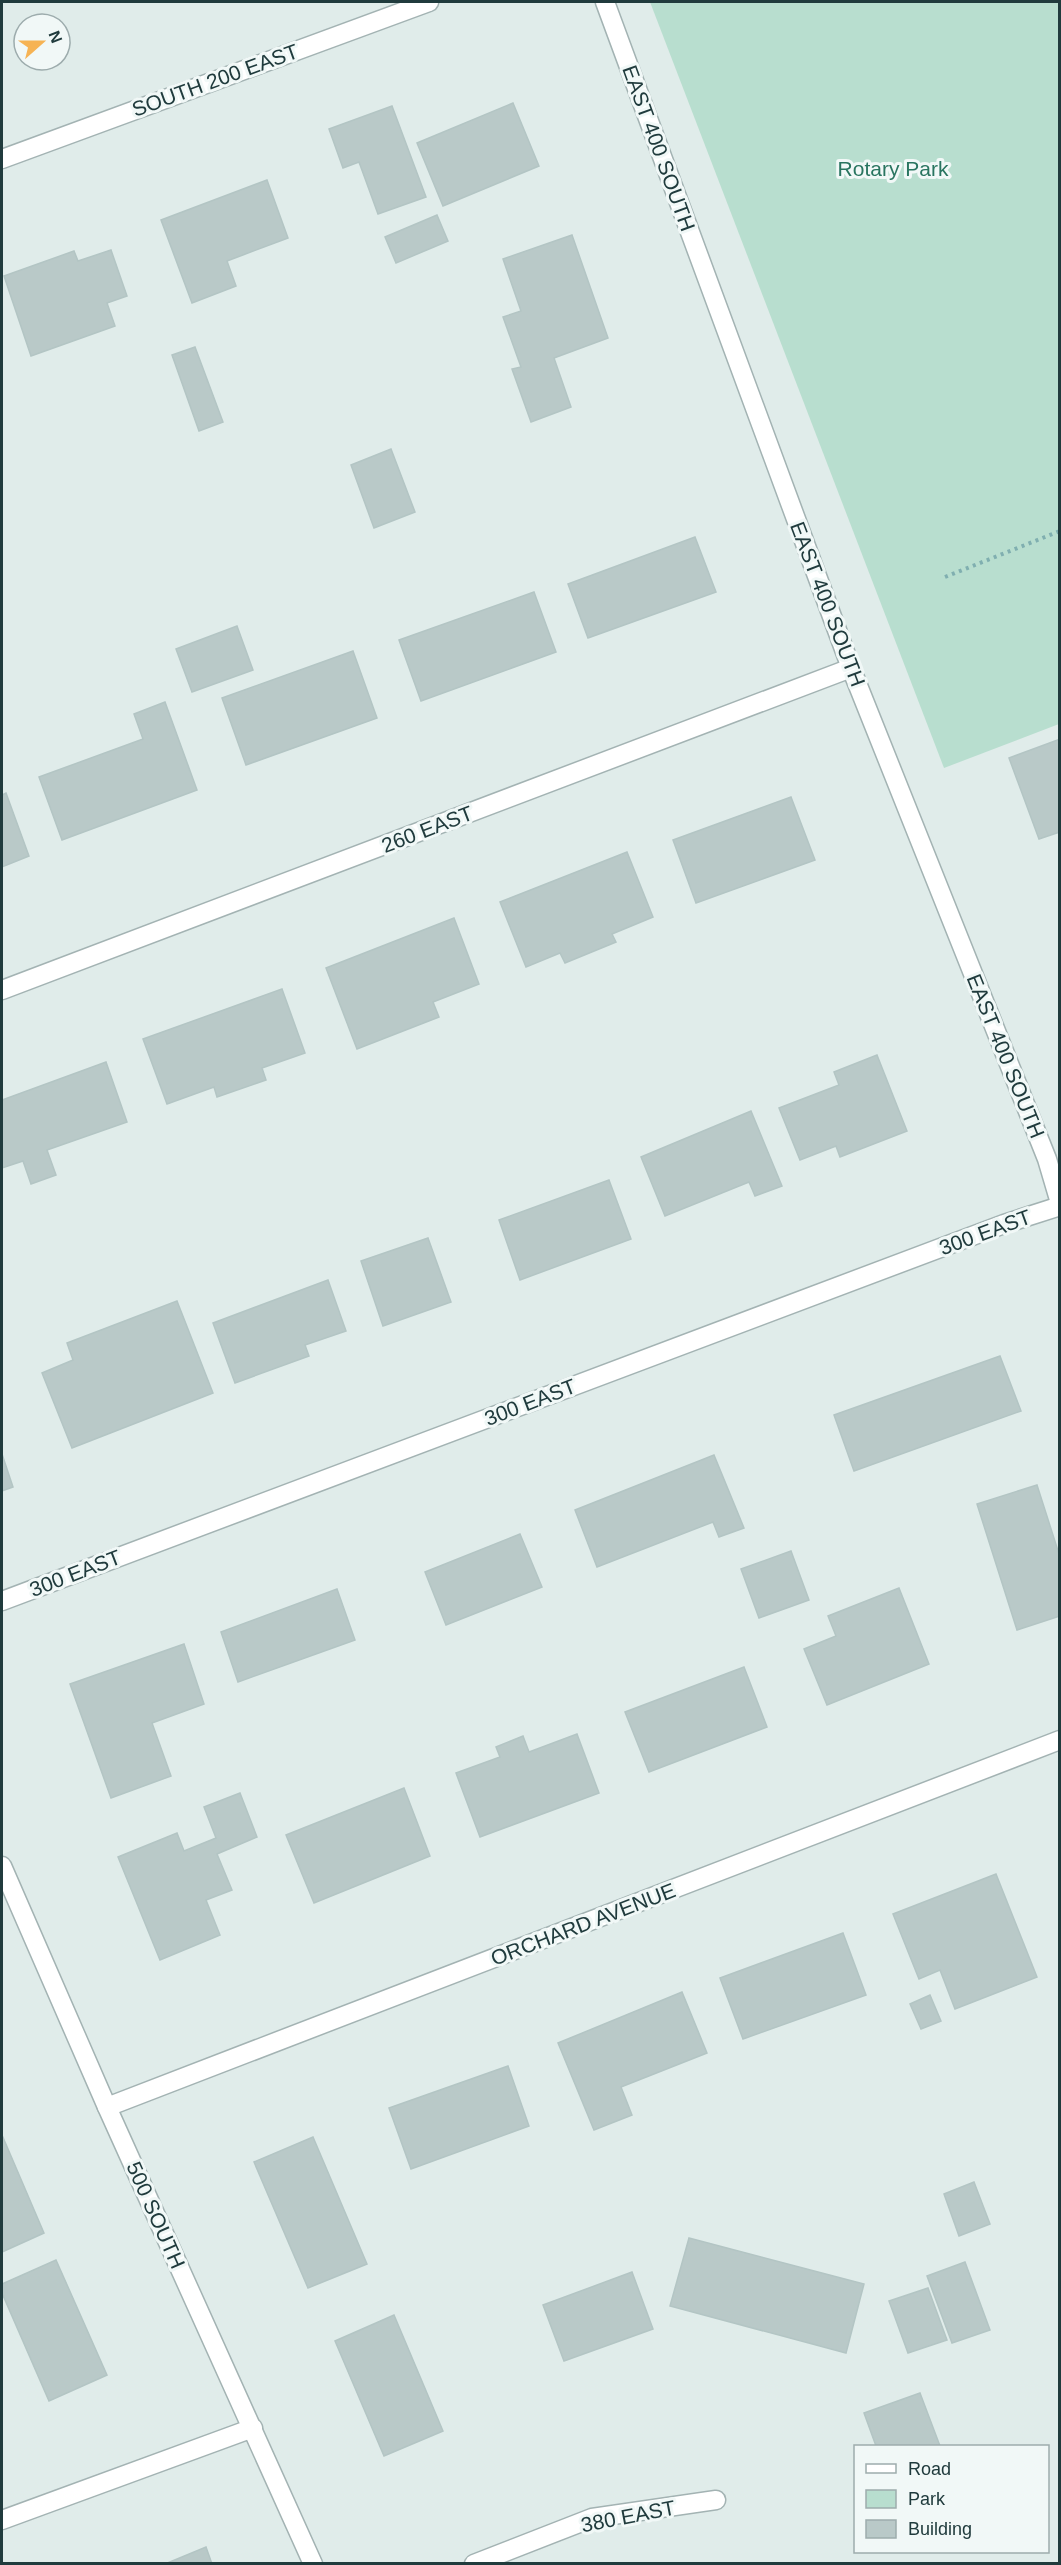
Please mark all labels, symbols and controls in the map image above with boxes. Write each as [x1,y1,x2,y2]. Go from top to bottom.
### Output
north arrow [12,12,72,72]
text: N [46,28,66,45]
street label: SOUTH 200 EAST [129,39,301,121]
street label: EAST 400 SOUTH [618,62,700,234]
park label: Rotary Park [838,157,949,180]
street label: EAST 400 SOUTH [786,518,870,690]
street label: 260 EAST [378,801,476,857]
street label: EAST 400 SOUTH [963,971,1049,1141]
street label: 300 EAST [936,1205,1034,1259]
street label: 300 EAST [481,1374,579,1430]
street label: 300 EAST [26,1545,124,1601]
street label: ORCHARD AVENUE [488,1878,678,1970]
street label: 500 SOUTH [122,2158,190,2272]
legend [854,2445,1049,2553]
text: Road [908,2459,951,2479]
text: Park [908,2489,946,2509]
street label: 380 EAST [579,2496,677,2536]
text: Building [908,2519,972,2539]

